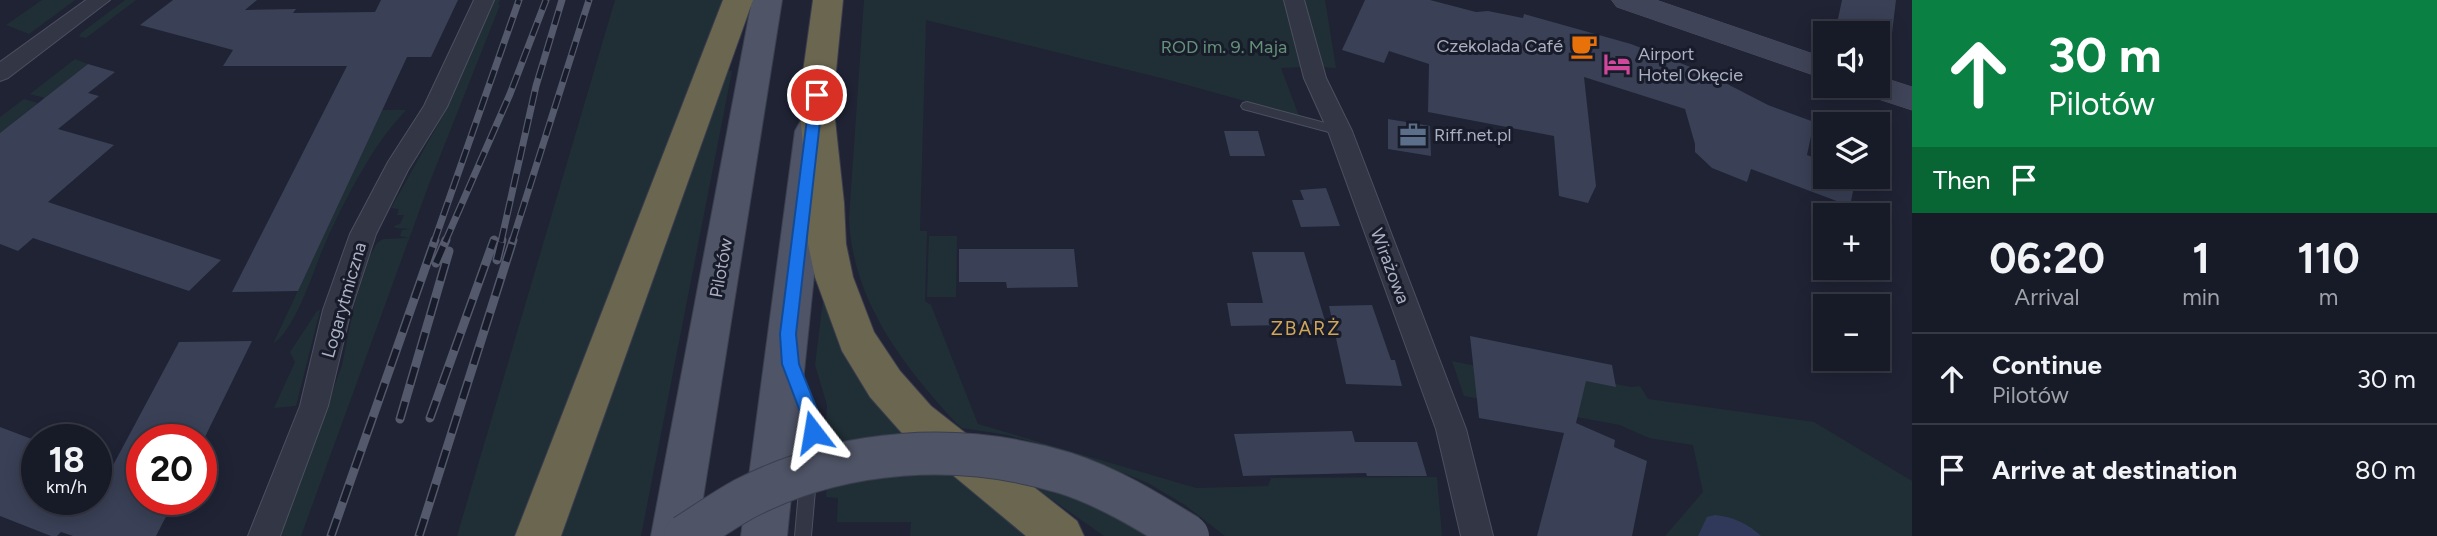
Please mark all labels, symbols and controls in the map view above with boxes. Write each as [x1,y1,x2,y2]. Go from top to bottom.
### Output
map controls [1813,21,1890,371]
button: sound [1813,21,1890,98]
text: 30 m [2048,25,2161,84]
icon: ahead [1933,28,2024,119]
cafe icon: Czekolada Café [1569,31,1599,61]
place label: Czekolada Café [1436,35,1563,57]
park label: ROD im. 9. Maja [1161,36,1287,58]
place label: Airport Hotel Okęcie [1638,43,1743,86]
hotel icon: Airport Hotel Okęcie [1602,49,1632,79]
pin [787,65,847,125]
icon: arrive [798,76,836,114]
text: Pilotów [2048,85,2155,123]
button: layers [1813,112,1890,189]
office icon: Riff.net.pl [1398,120,1428,150]
place label: Riff.net.pl [1434,124,1512,146]
icon: arrive [2005,161,2043,199]
text: Then [1933,164,1991,196]
button: + [1813,203,1890,280]
street label: Wirażowa [1366,225,1414,307]
text: 06:20 [1989,233,2105,284]
text: 1 [2192,233,2210,284]
text: 110 [2297,233,2360,284]
street label: Pilotów [705,237,737,299]
street label: Logarytmiczna [317,240,371,360]
text: Arrival [2015,283,2080,311]
text: min [2182,283,2220,311]
text: m [2319,283,2338,311]
button: − [1813,294,1890,371]
district label: ZBARŻ [1271,317,1341,340]
text: Continue [1992,349,2102,381]
icon: ahead [1933,360,1971,398]
text: 30 m [2357,363,2416,395]
text: Pilotów [1992,381,2069,409]
position arrow [776,395,850,469]
speed limit sign: 20 [126,424,217,515]
text: 18 [48,439,85,481]
icon: arrive [1933,451,1971,489]
text: Arrive at destination [1992,454,2237,486]
text: 80 m [2355,454,2416,486]
text: km/h [46,476,87,498]

